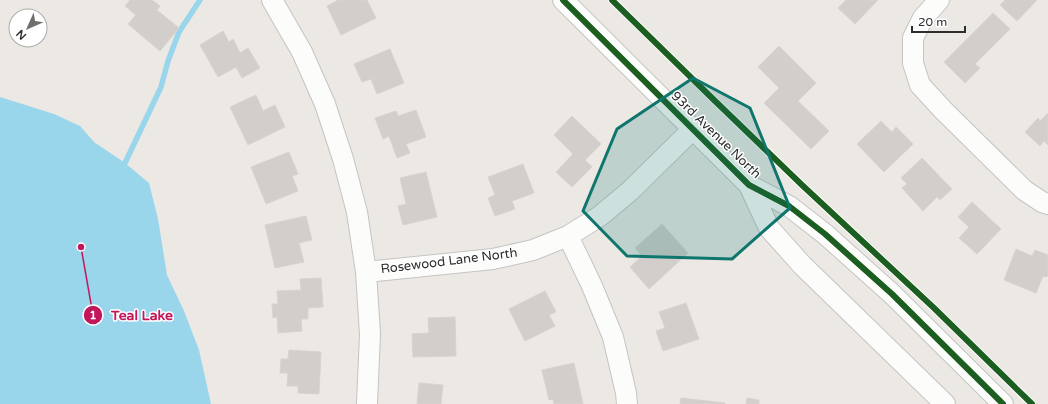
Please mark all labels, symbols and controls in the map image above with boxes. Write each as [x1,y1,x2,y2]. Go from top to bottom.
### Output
north arrow [8,8,48,48]
scale bar [912,8,965,34]
text: 20 m [918,15,947,29]
text: N [14,27,29,42]
street label: 93rd Avenue North [668,88,764,182]
street label: Rosewood Lane North [380,245,518,277]
callout: Teal Lake [83,302,181,328]
text: Teal Lake [110,307,173,324]
text: 1 [89,308,97,322]

